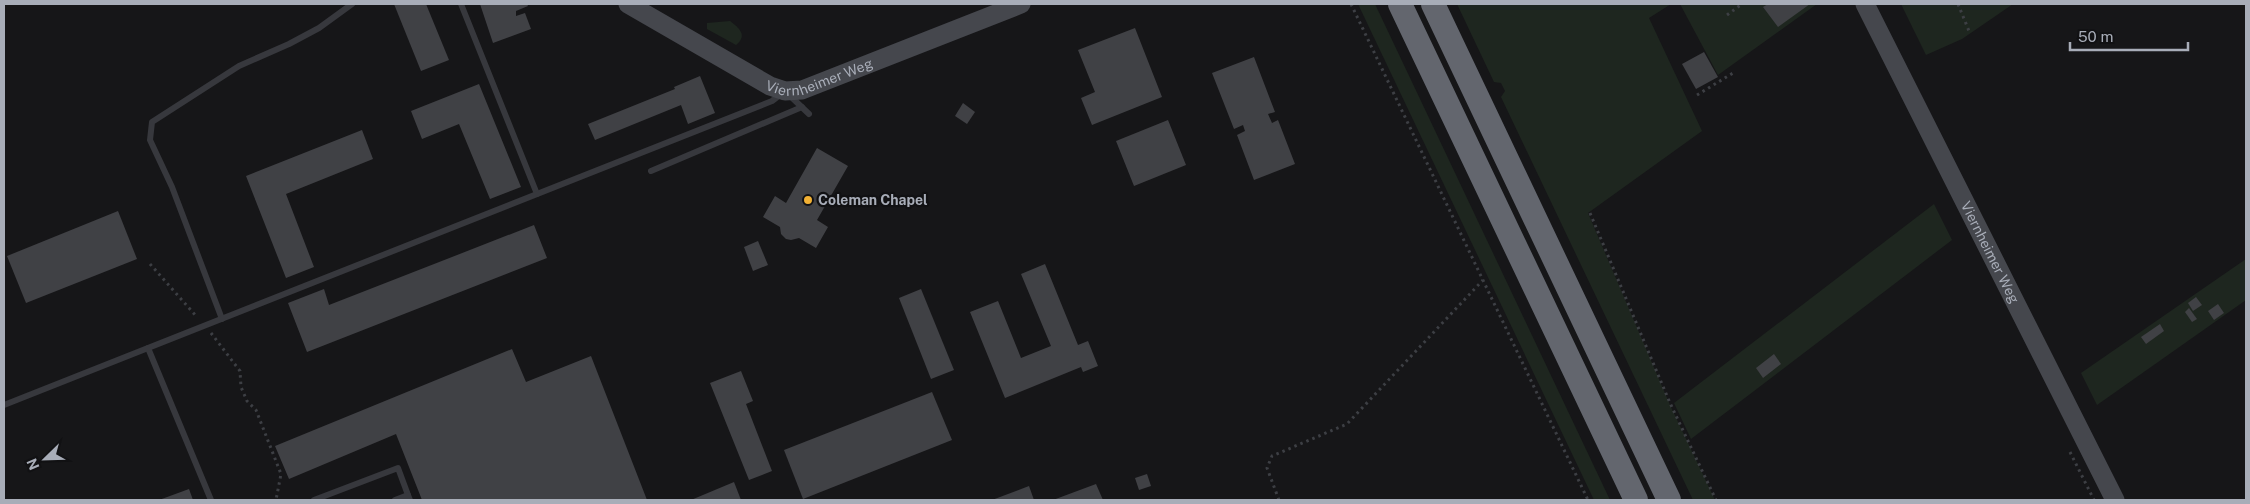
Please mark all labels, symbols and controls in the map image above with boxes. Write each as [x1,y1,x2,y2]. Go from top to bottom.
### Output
scale bar [2070,20,2188,52]
text: 50 m [2078,28,2113,45]
street label: Viernheimer Weg [764,55,875,99]
place label: Coleman Chapel [818,192,928,208]
marker: Coleman Chapel [802,194,814,206]
street label: Viernheimer Weg [1958,199,2023,306]
north arrow [20,434,70,484]
text: N [24,456,43,472]

